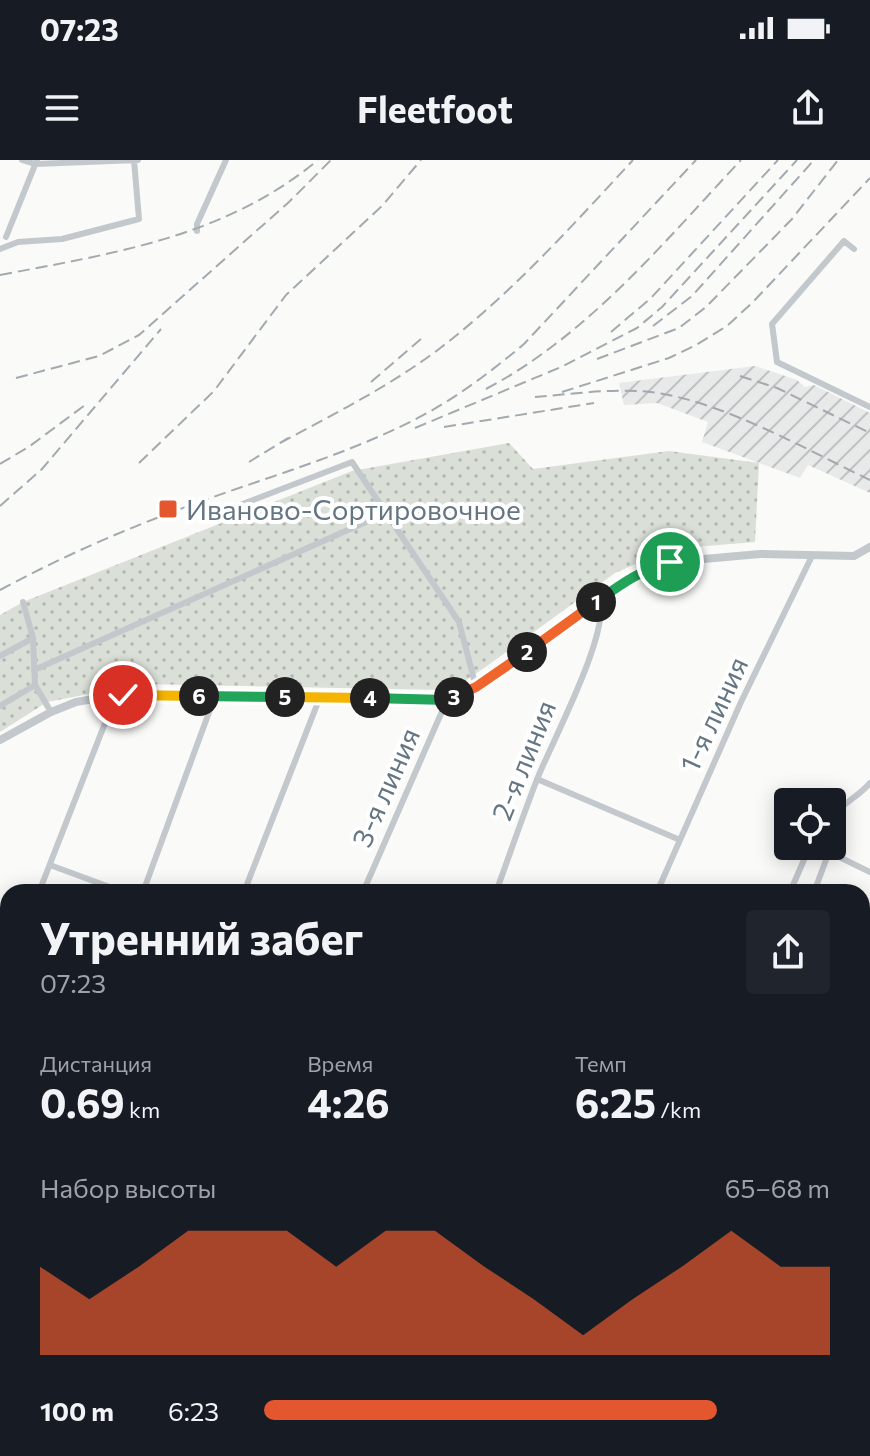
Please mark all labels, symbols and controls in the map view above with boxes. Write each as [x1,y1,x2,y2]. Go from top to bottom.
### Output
text: 07:23 [40,10,119,47]
icon: menu [40,86,84,130]
text: Fleetfoot [357,86,513,130]
icon: share [786,86,830,130]
place label: Иваново-Сортировочное [186,492,521,526]
marker: Иваново-Сортировочное [157,498,179,520]
pin [636,528,704,596]
icon: arrive [648,540,692,584]
pin: 1 [576,582,616,622]
text: 1 [591,588,601,615]
pin: 2 [507,632,547,672]
text: 2 [521,638,533,665]
street label: 1-я линия [672,651,754,777]
pin [89,661,157,729]
icon: check [101,673,145,717]
pin: 6 [179,676,219,716]
pin: 5 [265,677,305,717]
pin: 3 [434,677,474,717]
pin: 4 [350,678,390,718]
text: 6 [192,682,206,709]
text: 5 [279,683,291,710]
text: 3 [448,683,460,710]
text: 4 [363,684,377,711]
street label: 2-я линия [484,695,562,825]
street label: 3-я линия [344,722,426,852]
map controls [774,788,846,860]
button: locate [774,788,846,860]
text: Утренний забег [40,910,363,964]
button: share [746,910,830,994]
text: 07:23 [40,967,106,998]
text: Дистанция [40,1050,152,1077]
text: Время [307,1050,373,1077]
text: Темп [575,1050,627,1077]
text: 0.69 [40,1077,125,1126]
text: 4:26 [307,1077,390,1126]
text: 6:25 [575,1077,656,1126]
text: km [125,1096,160,1123]
text: /km [656,1096,701,1123]
text: Набор высоты [40,1172,216,1203]
text: 65–68 m [725,1172,830,1203]
text: 100 m [40,1395,114,1426]
text: 6:23 [168,1395,219,1426]

